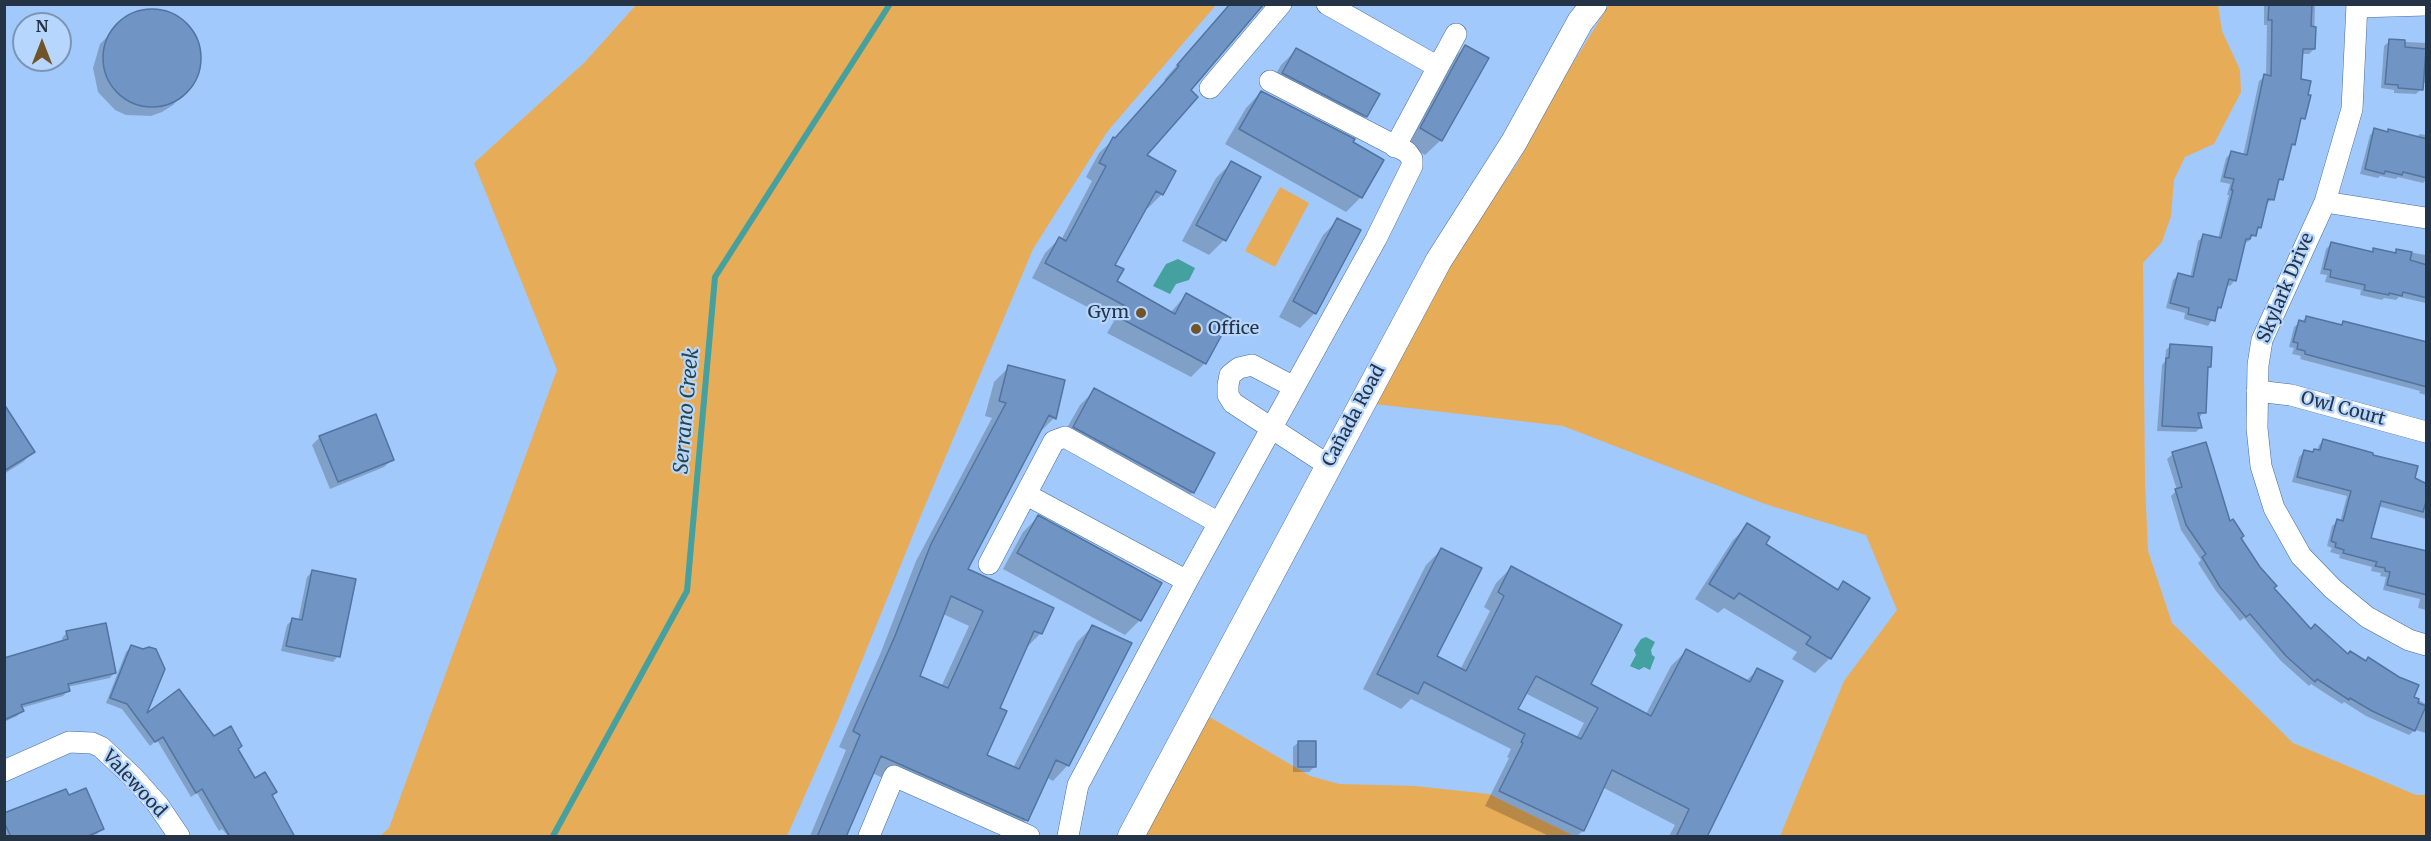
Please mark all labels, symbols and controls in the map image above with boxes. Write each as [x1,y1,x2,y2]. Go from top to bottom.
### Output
north arrow [12,12,72,72]
text: N [36,16,48,36]
street label: Skylark Drive [2253,230,2319,346]
place label: Gym [1088,302,1129,324]
marker: Gym [1134,306,1148,320]
place label: Office [1208,318,1259,340]
marker: Office [1189,322,1203,336]
water label: Serrano Creek [670,347,704,475]
street label: Cañada Road [1318,362,1390,470]
street label: Owl Court [2298,387,2388,431]
street label: Valewood [98,746,170,822]

